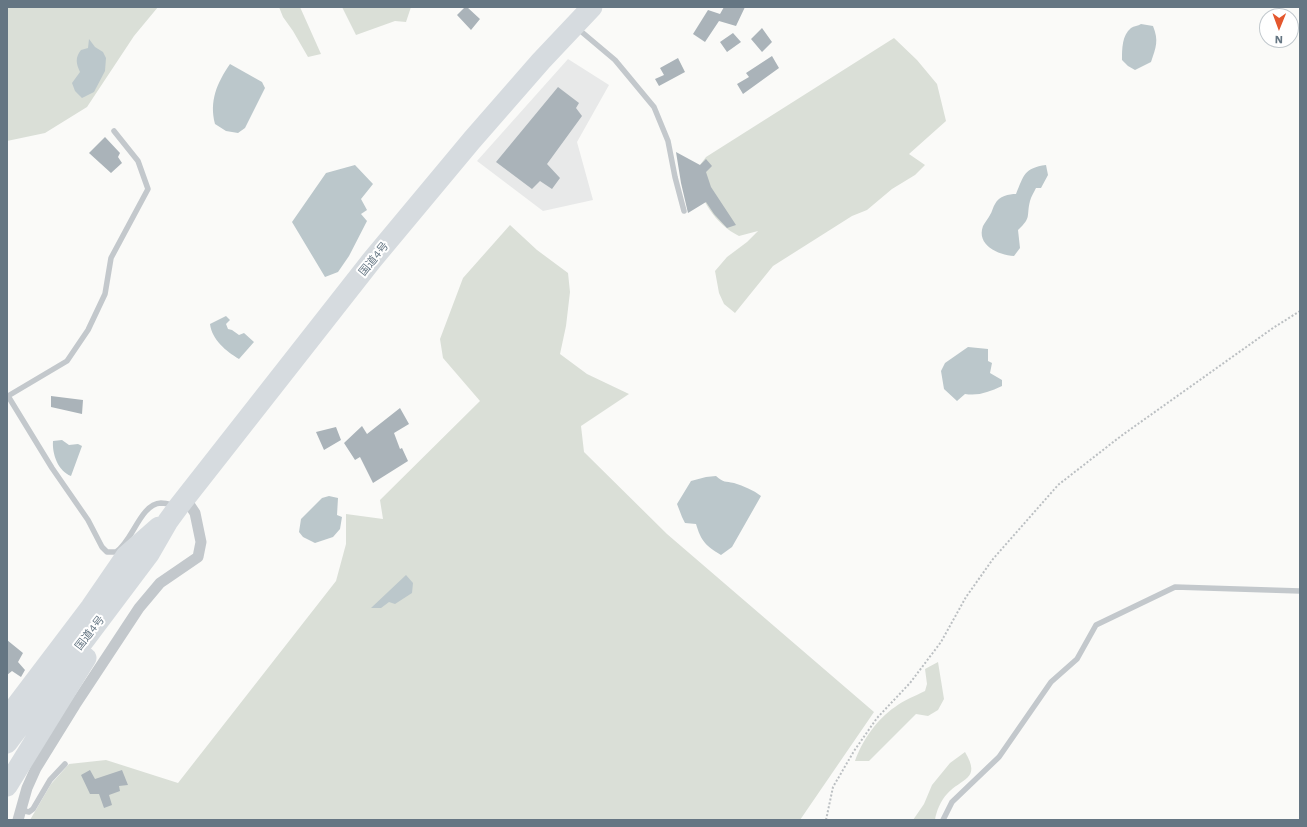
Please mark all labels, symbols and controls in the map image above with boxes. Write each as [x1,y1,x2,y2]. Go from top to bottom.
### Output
north arrow [1259,8,1299,48]
text: N [1275,33,1283,46]
street label: 国道4号 [356,239,392,279]
street label: 国道4号 [73,613,107,653]

